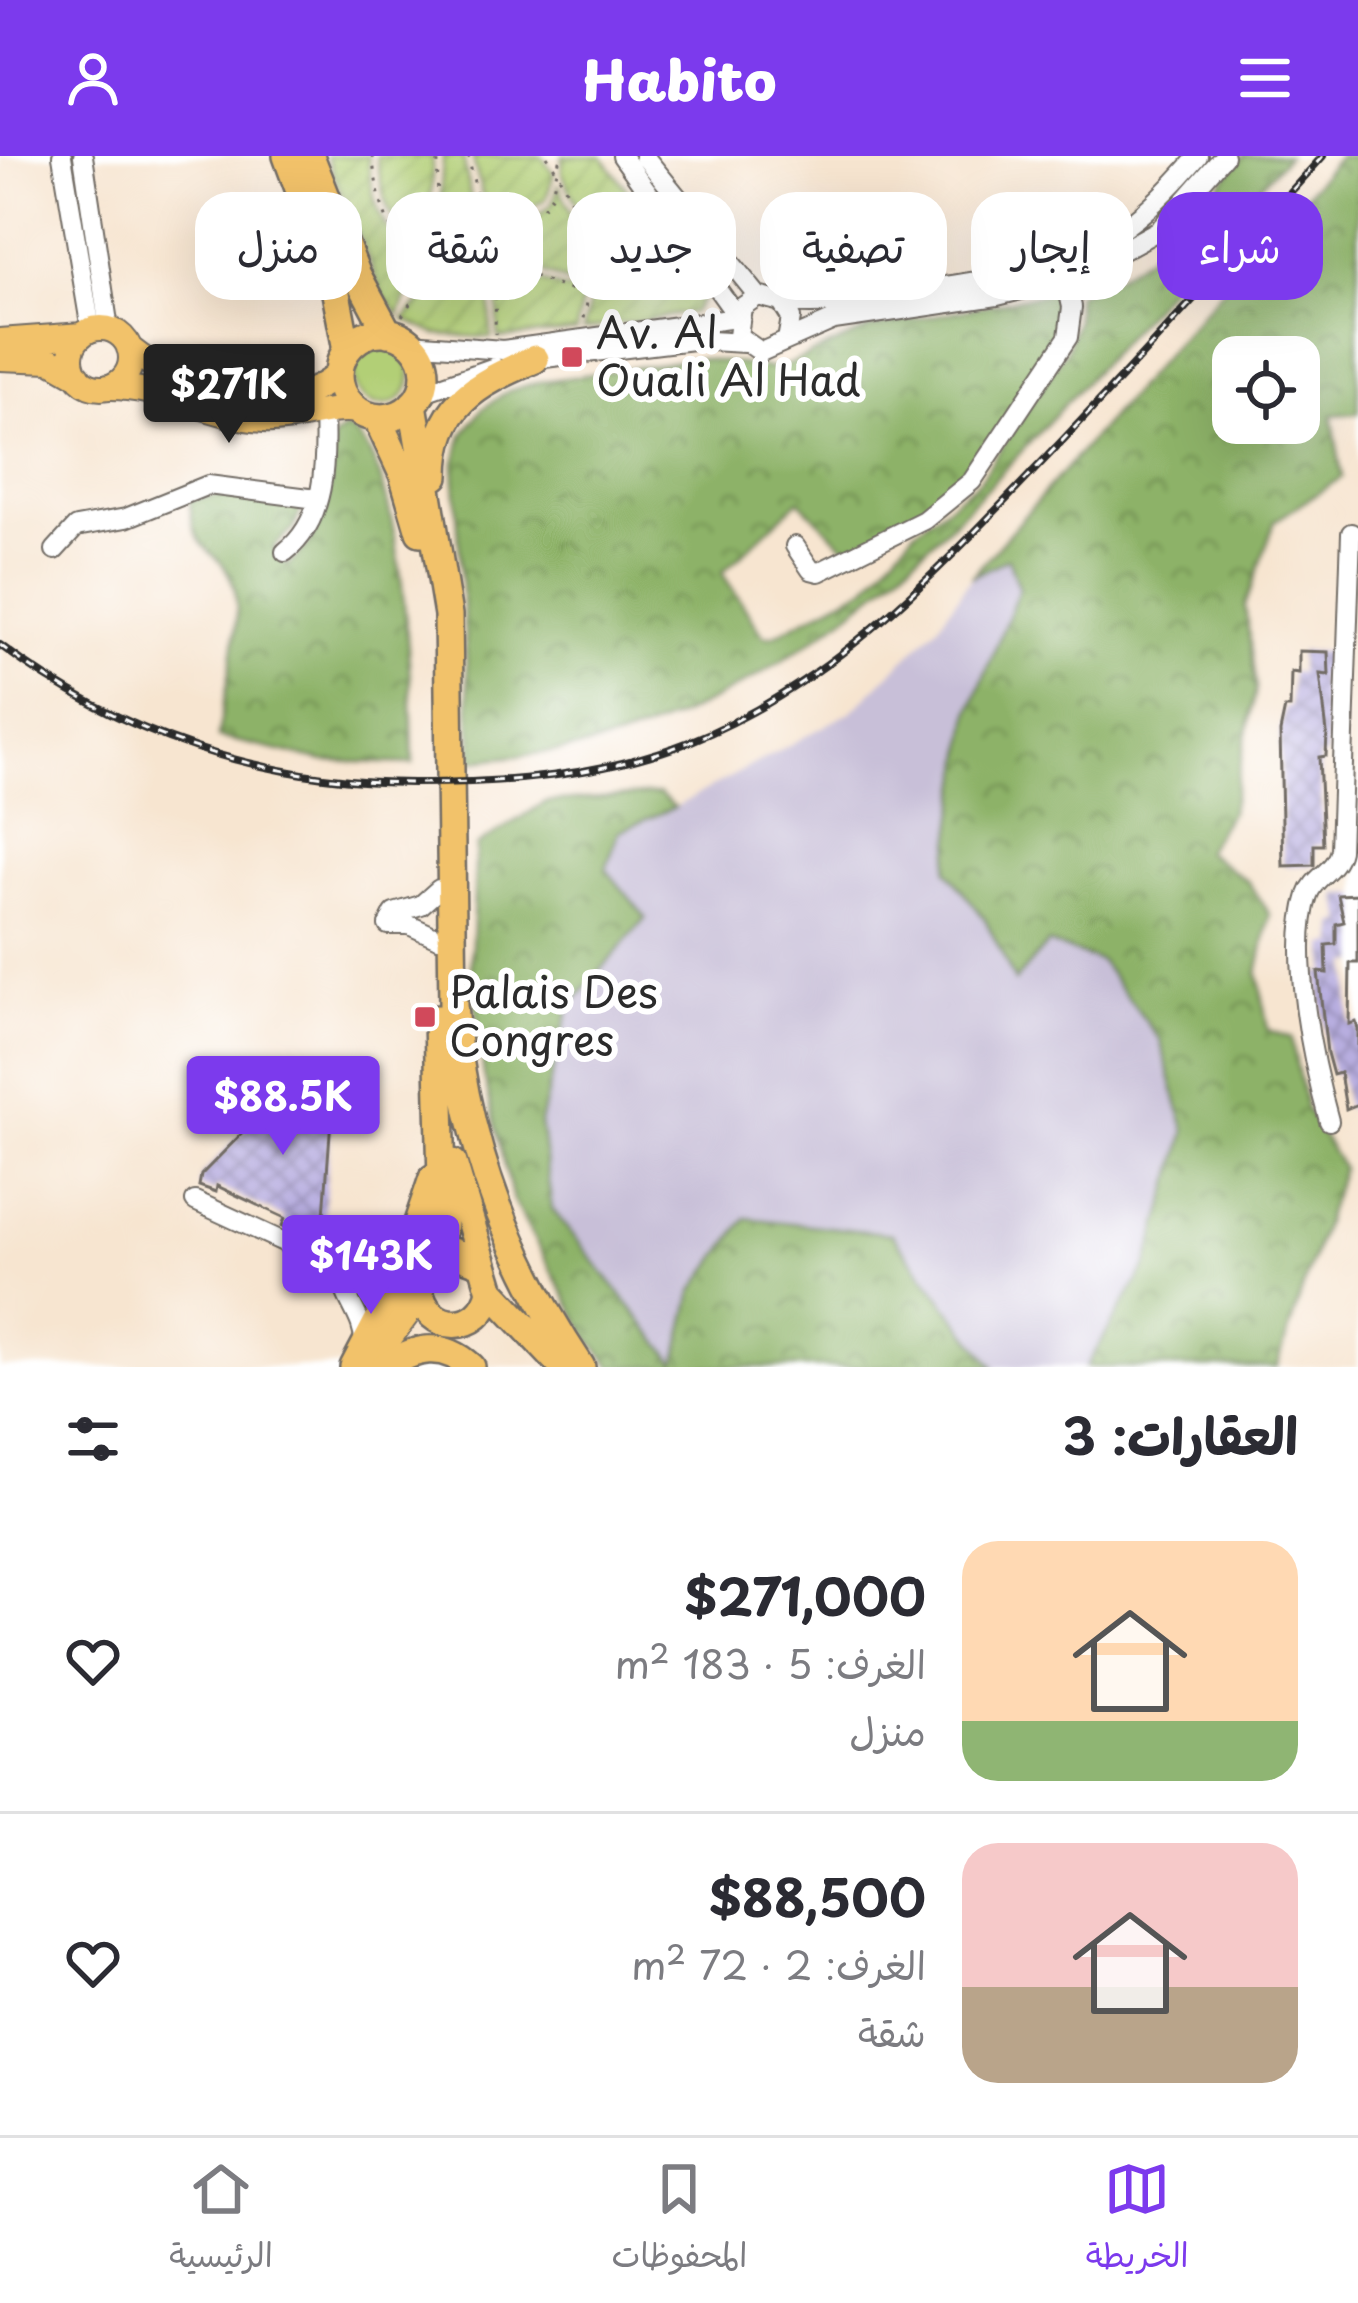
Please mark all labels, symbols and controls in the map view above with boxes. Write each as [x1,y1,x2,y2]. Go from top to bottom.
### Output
text: Habito [582,38,776,119]
icon: person [60,45,126,111]
icon: menu [1232,45,1298,111]
chip: منزل [195,192,362,300]
chip: شقة [386,192,543,300]
chip: جديد [567,192,736,300]
chip: تصفية [760,192,947,300]
chip: إيجار [971,192,1133,300]
chip: شراء [1157,192,1323,300]
place label: Av. Al Ouali Al Had [596,299,861,410]
map controls [1212,336,1320,444]
button: locate [1212,336,1320,444]
pin: $271K [145,344,313,446]
marker: Av. Al Ouali Al Had [559,344,585,370]
text: $271K [171,353,287,412]
place label: Palais Des Congres [449,959,658,1070]
marker: Palais Des Congres [412,1004,438,1030]
pin: $88.5K [185,1056,381,1158]
text: $88.5K [214,1065,352,1124]
pin: $143K [287,1215,455,1317]
text: $143K [309,1224,433,1283]
text: العقارات: 3 [1062,1395,1298,1472]
icon: filters [60,1406,126,1472]
text: $271,000 [685,1556,926,1633]
icon: home [1058,1589,1202,1733]
icon: heart [60,1628,126,1694]
text: الغرف: 5 · 183 m² [615,1633,926,1692]
text: منزل [849,1700,926,1759]
text: $88,500 [709,1857,926,1934]
icon: home [1058,1891,1202,2035]
icon: heart [60,1930,126,1996]
text: الغرف: 2 · 72 m² [631,1934,926,1993]
text: شقة [858,2001,926,2060]
tab: الرئيسية [169,2156,273,2285]
tab: المحفوظات [611,2156,747,2285]
tab: الخريطة [1086,2156,1189,2285]

